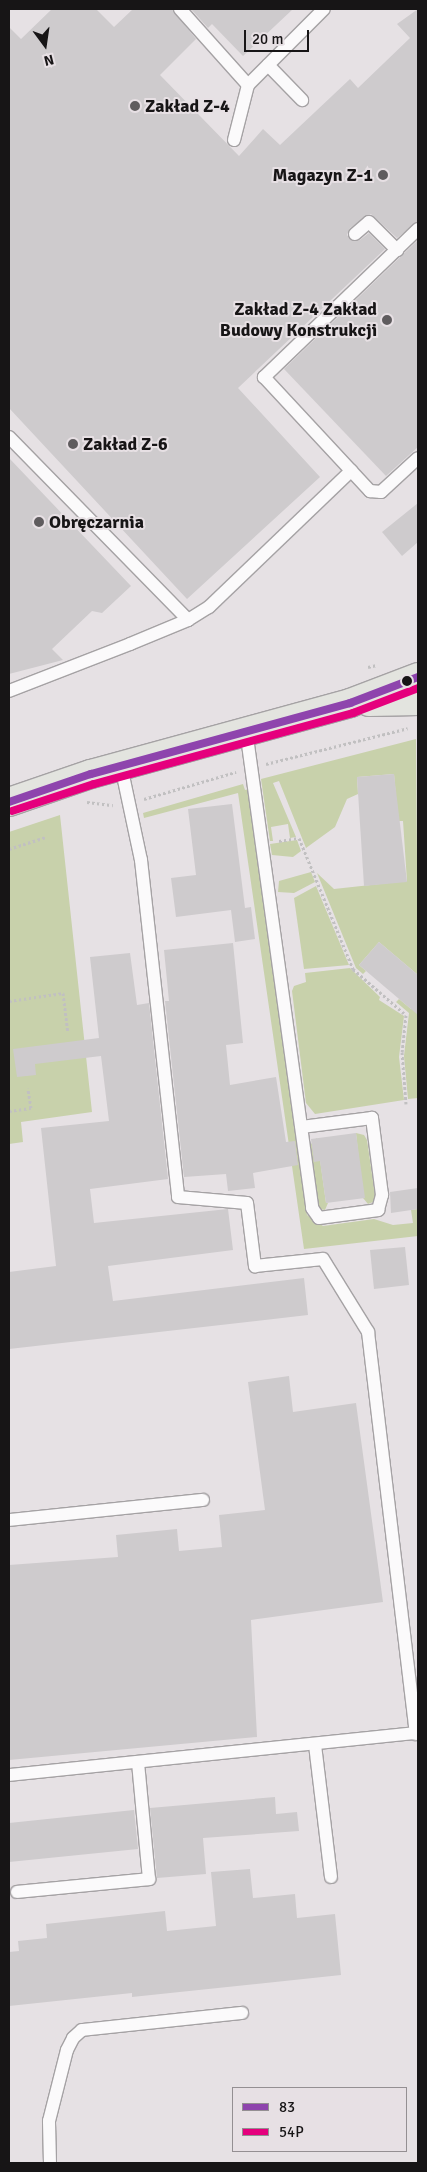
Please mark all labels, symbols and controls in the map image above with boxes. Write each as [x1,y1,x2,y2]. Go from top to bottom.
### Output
north arrow [20,20,70,70]
scale bar [247,20,312,52]
text: 20 m [252,30,283,48]
text: N [42,51,56,69]
place label: Zakład Z-4 [145,95,230,117]
marker: Zakład Z-4 [129,100,141,112]
place label: Magazyn Z-1 [273,164,373,186]
marker: Magazyn Z-1 [377,169,389,181]
place label: Zakład Z-4 Zakład Budowy Konstrukcji [220,299,377,342]
marker: Zakład Z-4 Zakład Budowy Konstrukcji [381,314,393,326]
place label: Zakład Z-6 [83,433,168,455]
marker: Zakład Z-6 [67,438,79,450]
place label: Obręczarnia [49,511,144,533]
marker: Obręczarnia [33,516,45,528]
unlabelled marker [402,676,412,686]
legend [232,2087,407,2152]
text: 83 [279,2098,295,2116]
text: 54P [279,2123,304,2141]

